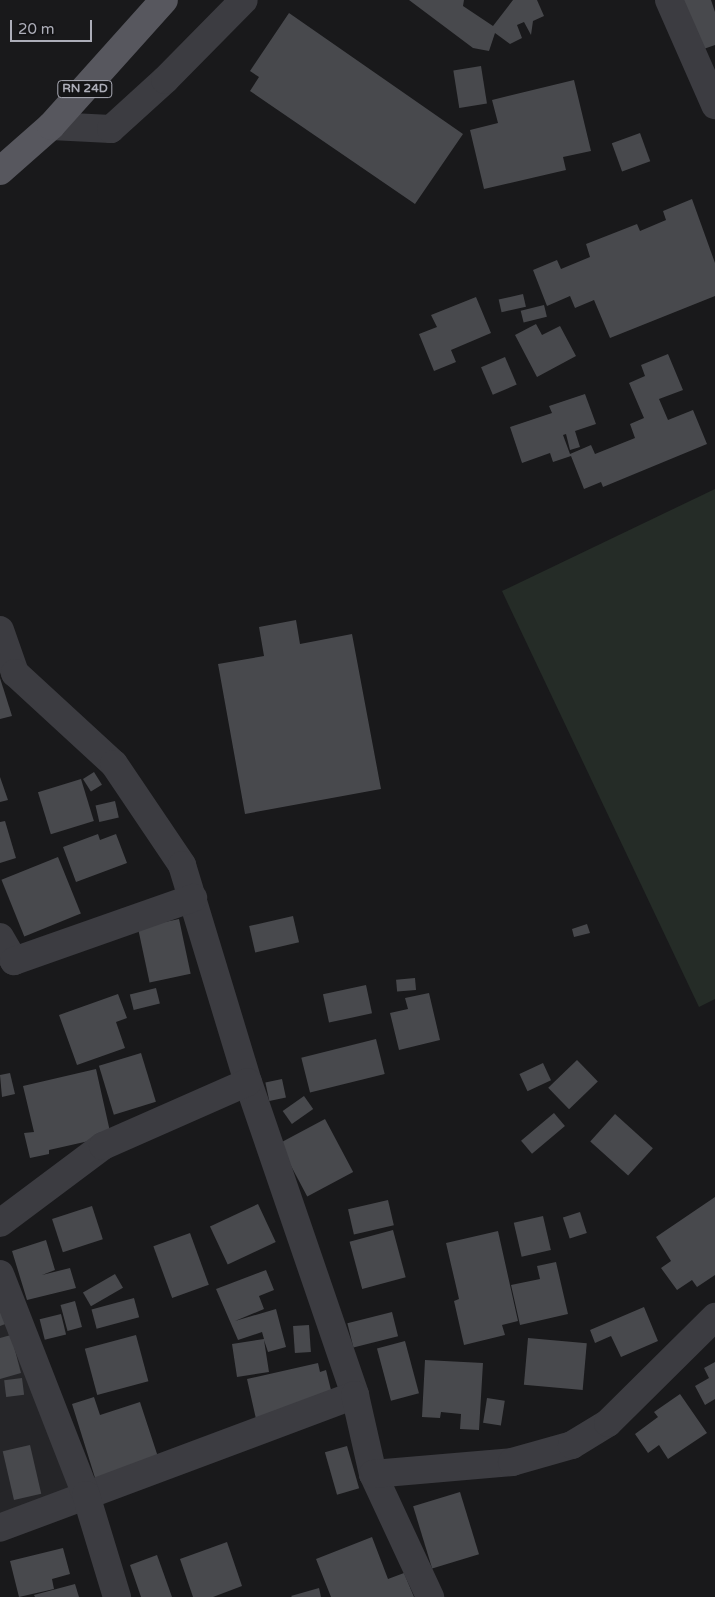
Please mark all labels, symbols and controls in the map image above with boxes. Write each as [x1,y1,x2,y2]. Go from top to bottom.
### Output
scale bar [12,10,95,42]
text: 20 m [18,20,55,38]
road number: RN 24D [56,80,114,98]

